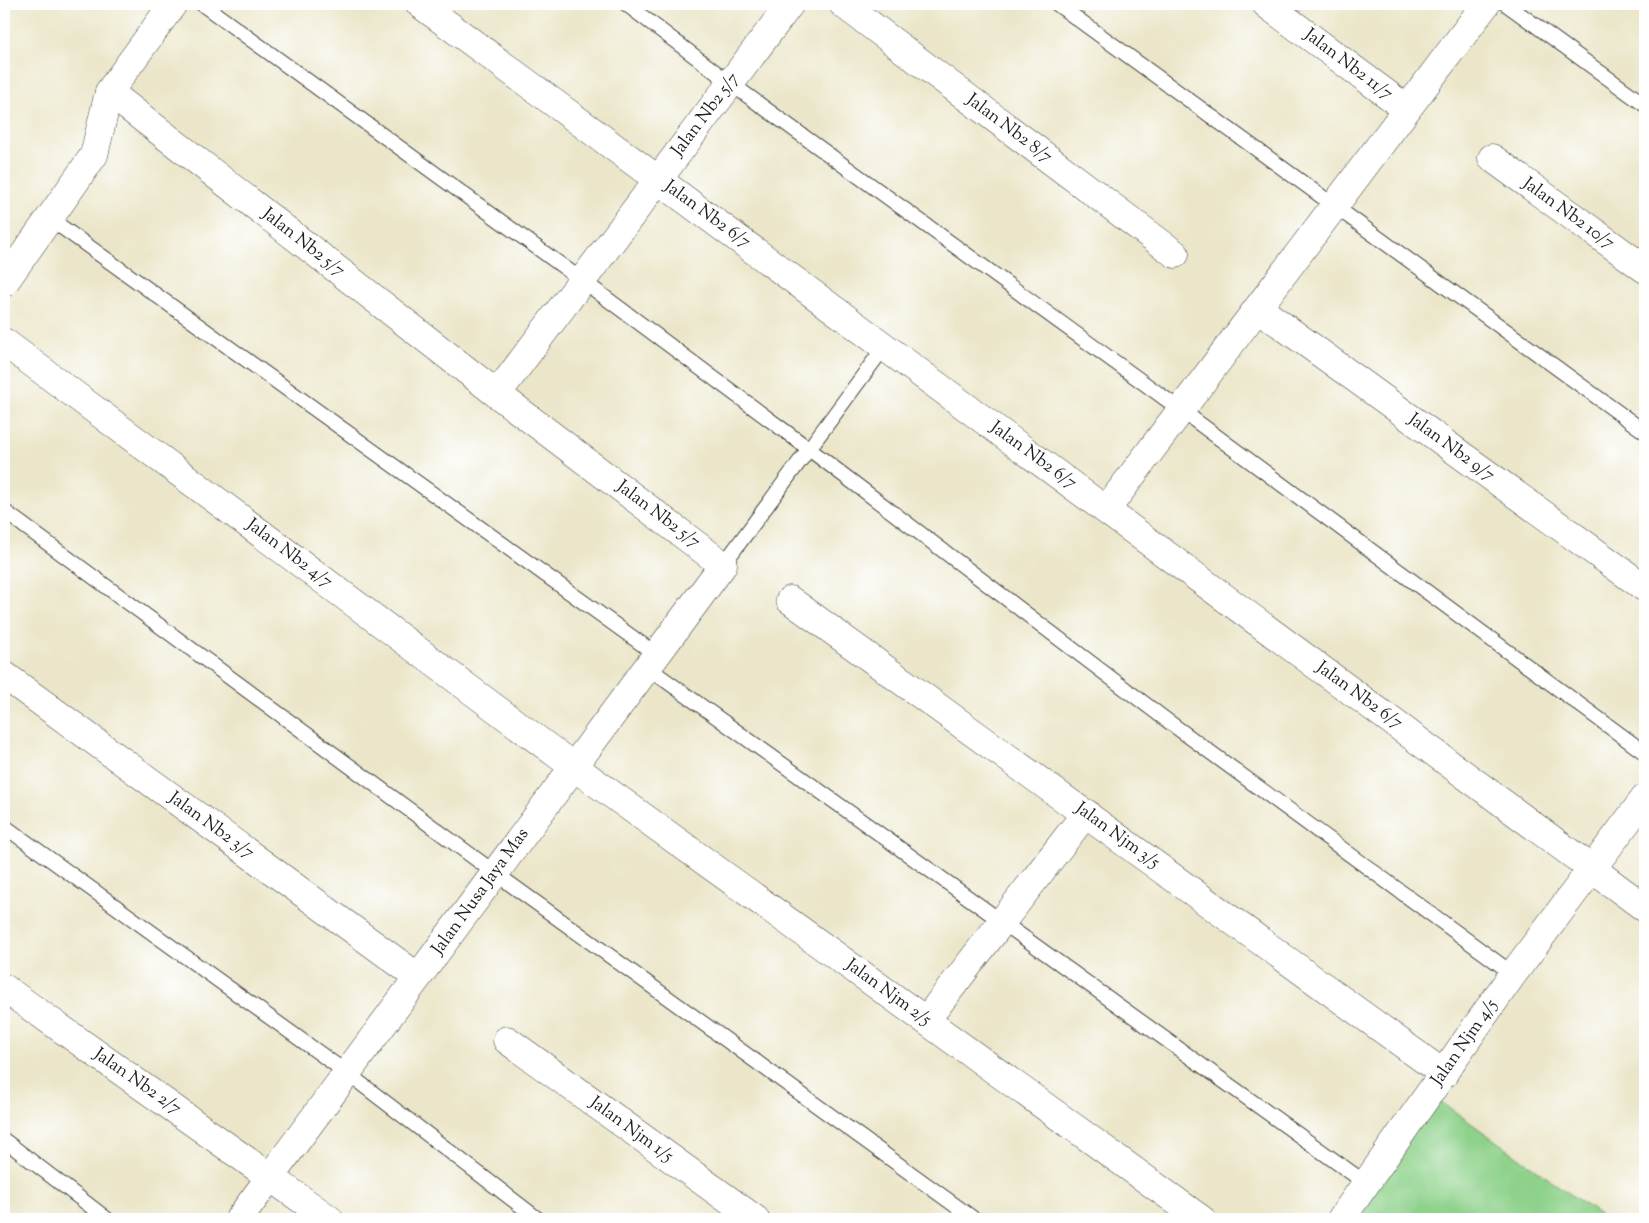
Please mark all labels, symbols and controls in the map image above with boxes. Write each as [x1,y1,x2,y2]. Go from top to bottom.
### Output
street label: Jalan Nb2 11/7 [1297,22,1398,107]
street label: Jalan Nb2 5/7 [665,68,746,163]
street label: Jalan Nb2 8/7 [960,87,1058,170]
street label: Jalan Nb2 10/7 [1516,171,1619,256]
street label: Jalan Nb2 6/7 [657,174,756,255]
street label: Jalan Nb2 5/7 [255,202,350,284]
street label: Jalan Nb2 9/7 [1401,407,1500,488]
street label: Jalan Nb2 6/7 [983,415,1082,496]
street label: Jalan Nb2 5/7 [610,474,705,555]
street label: Jalan Nb2 4/7 [240,512,338,595]
street label: Jalan Nb2 6/7 [1309,655,1408,736]
street label: Jalan Nb2 3/7 [162,785,259,866]
street label: Jalan Njm 3/5 [1068,796,1165,876]
street label: Jalan Nusa Jaya Mas [425,823,536,962]
street label: Jalan Njm 2/5 [839,952,936,1033]
street label: Jalan Njm 4/5 [1425,994,1505,1093]
street label: Jalan Nb2 2/7 [87,1042,186,1122]
street label: Jalan Njm 1/5 [583,1090,678,1169]

